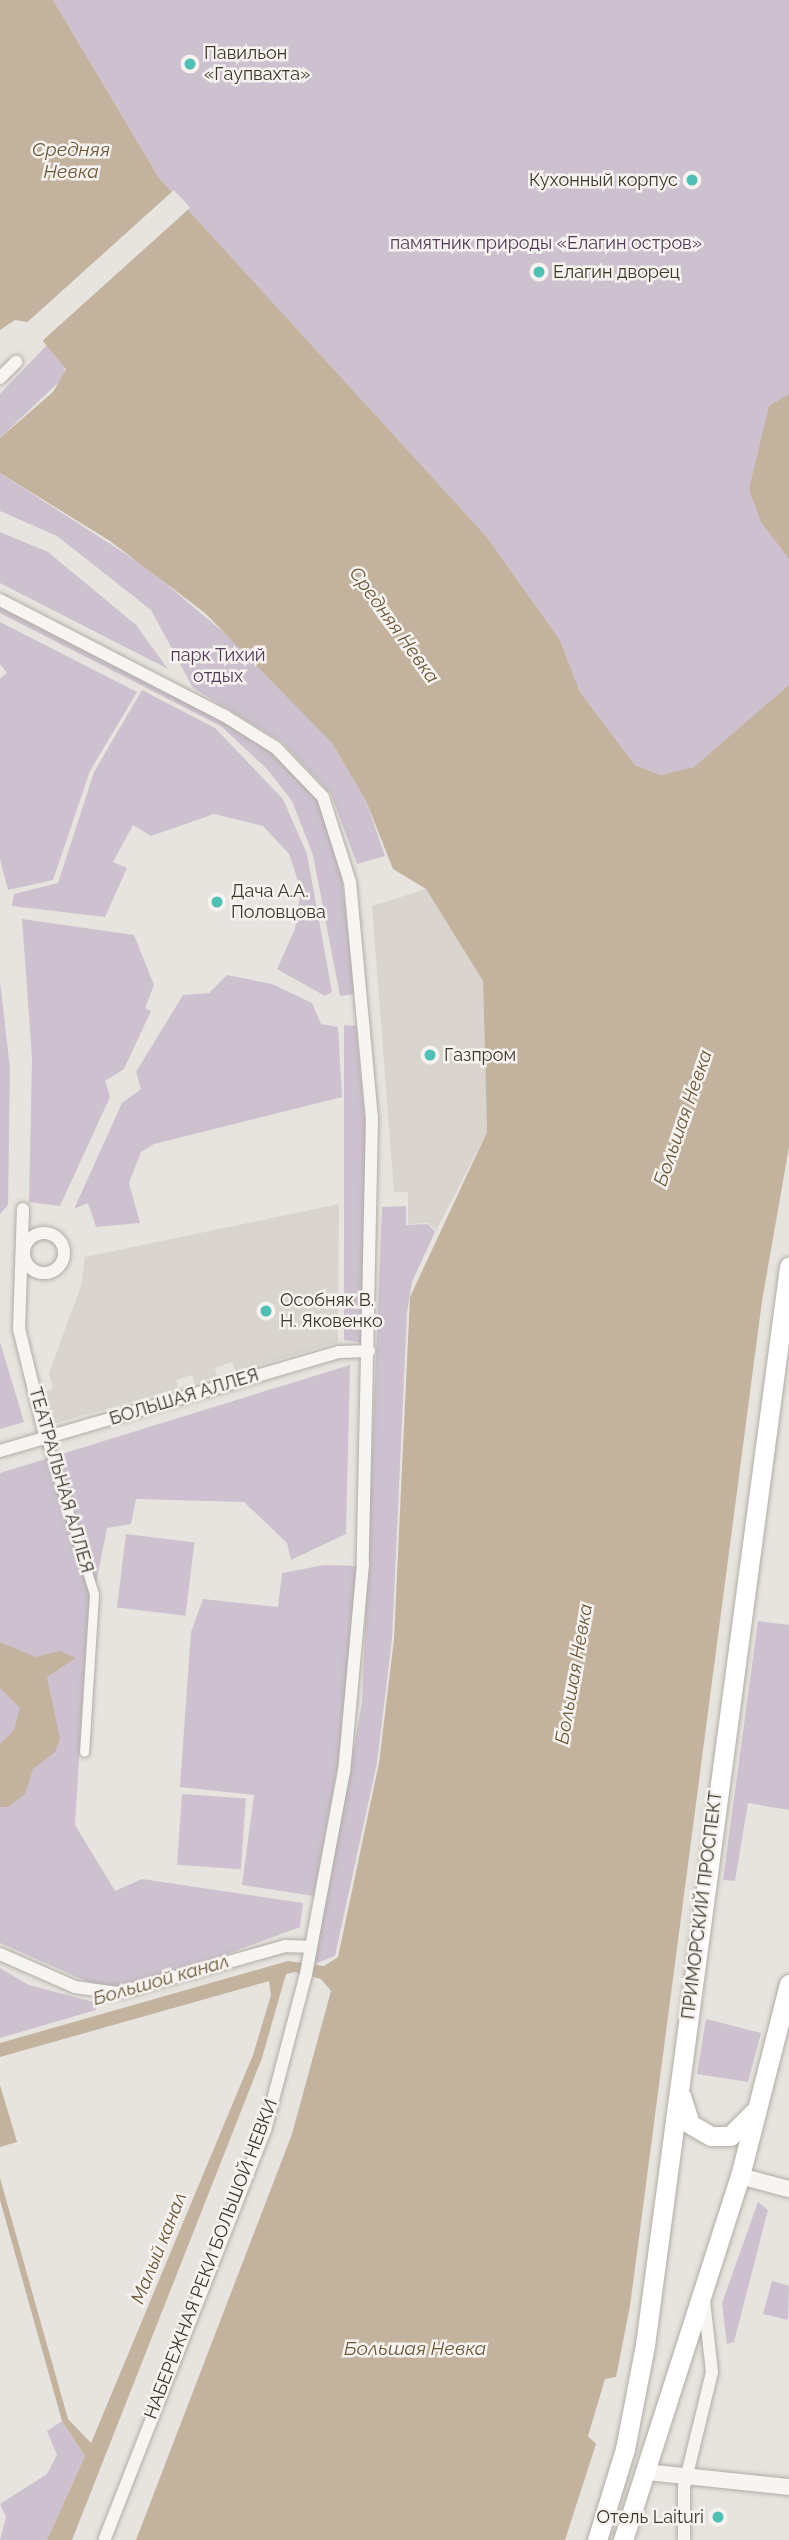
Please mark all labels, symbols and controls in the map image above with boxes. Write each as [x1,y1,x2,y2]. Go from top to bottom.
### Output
place label: Павильон «Гаупвахта» [204,43,310,86]
marker: Павильон «Гаупвахта» [182,56,198,72]
water label: Средняя Невка [32,139,110,183]
place label: Кухонный корпус [529,169,678,191]
marker: Кухонный корпус [684,172,700,188]
park label: памятник природы «Елагин остров» [390,232,702,254]
place label: Елагин дворец [553,261,680,283]
marker: Елагин дворец [531,264,547,280]
water label: Средняя Невка [344,562,444,688]
park label: парк Тихий отдых [170,645,266,688]
place label: Дача А.А. Половцова [231,881,326,924]
marker: Дача А.А. Половцова [209,894,225,910]
place label: Газпром [444,1044,516,1066]
marker: Газпром [422,1047,438,1063]
water label: Большая Невка [649,1047,717,1189]
place label: Особняк В. Н. Яковенко [280,1290,383,1332]
marker: Особняк В. Н. Яковенко [258,1303,274,1319]
street label: БОЛЬШАЯ АЛЛЕЯ [107,1364,261,1430]
street label: ТЕАТРАЛЬНАЯ АЛЛЕЯ [24,1384,98,1576]
water label: Большая Невка [550,1602,598,1746]
street label: ПРИМОРСКИЙ ПРОСПЕКТ [677,1790,727,2020]
water label: Большой канал [90,1950,232,2010]
street label: НАБЕРЕЖНАЯ РЕКИ БОЛЬШОЙ НЕВКИ [140,2096,282,2422]
water label: Малый канал [126,2189,192,2307]
water label: Большая Невка [344,2338,486,2360]
place label: Отель Laituri [597,2506,704,2528]
marker: Отель Laituri [710,2509,726,2525]

